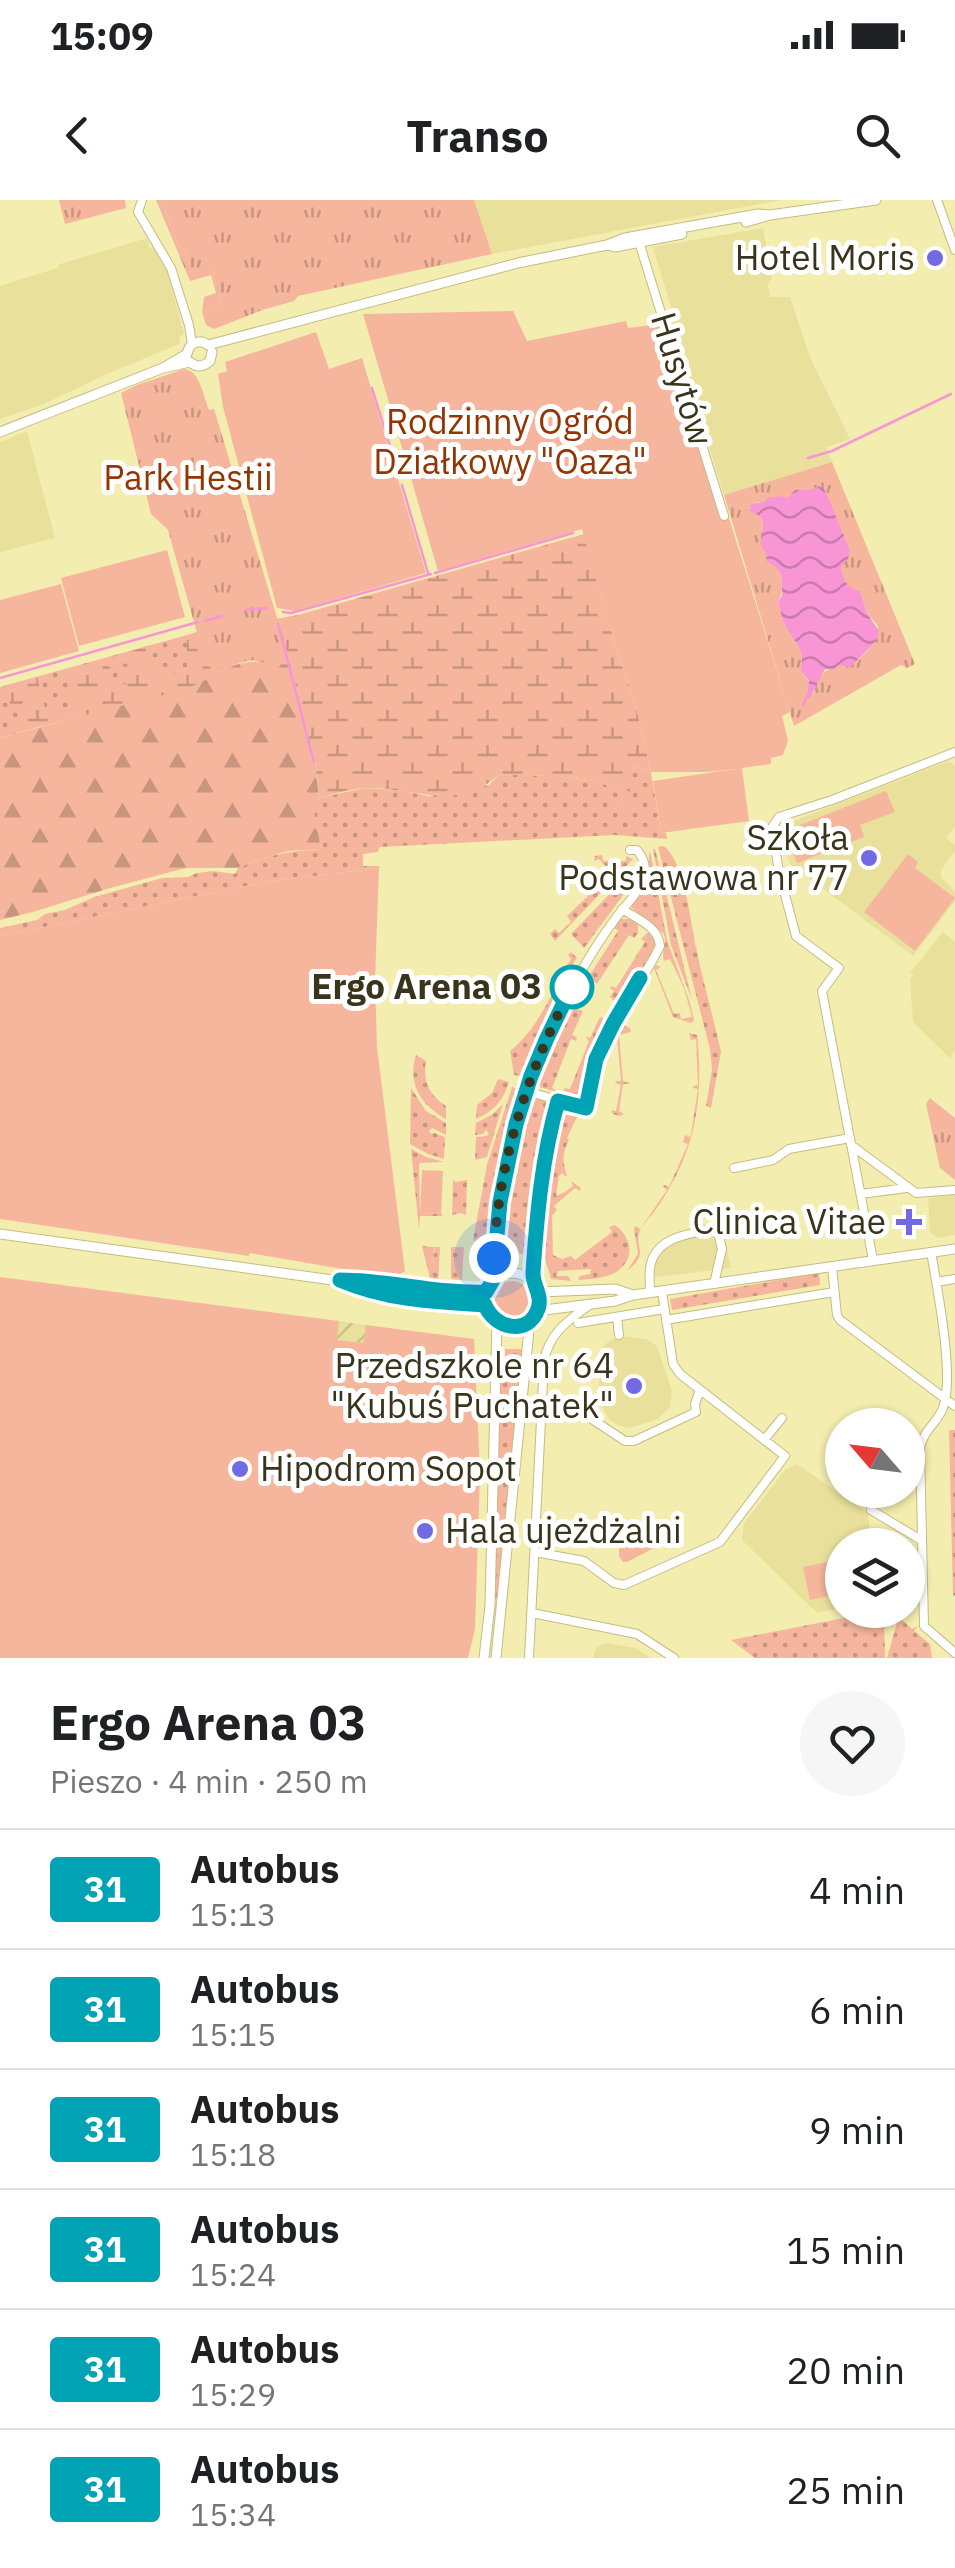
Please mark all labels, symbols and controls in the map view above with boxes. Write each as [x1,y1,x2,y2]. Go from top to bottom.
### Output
text: 15:09 [50,11,154,60]
text: Transo [406,106,549,164]
icon: back [50,108,105,163]
icon: search [850,108,905,163]
place label: Hotel Moris [735,234,915,280]
marker: Hotel Moris [924,247,946,269]
street label: Husytów [641,306,725,451]
park label: Rodzinny Ogród Działkowy "Oaza" [373,398,647,484]
park label: Park Hestii [103,454,273,500]
place label: Szkoła Podstawowa nr 77 [558,814,849,900]
marker: Szkoła Podstawowa nr 77 [858,847,880,869]
place label: Ergo Arena 03 [311,963,542,1009]
marker: Ergo Arena 03 [551,966,593,1008]
place label: Clinica Vitae [693,1198,886,1244]
marker: Clinica Vitae [896,1209,922,1235]
your location [469,1233,519,1283]
place label: Przedszkole nr 64 "Kubuś Puchatek" [330,1342,614,1428]
marker: Przedszkole nr 64 "Kubuś Puchatek" [623,1375,645,1397]
north arrow [825,1408,925,1508]
map controls [825,1408,925,1628]
place label: Hipodrom Sopot [260,1445,517,1491]
marker: Hipodrom Sopot [229,1458,251,1480]
place label: Hala ujeżdżalni [445,1507,682,1553]
marker: Hala ujeżdżalni [414,1520,436,1542]
button: layers [825,1528,925,1628]
text: Ergo Arena 03 [50,1691,366,1753]
button: heart [800,1691,905,1796]
text: Pieszo · 4 min · 250 m [50,1760,368,1802]
text: Autobus [190,1844,339,1893]
text: 4 min [809,1865,905,1914]
text: 31 [84,1866,126,1912]
text: 15:13 [190,1893,276,1935]
text: Autobus [190,1964,339,2013]
text: 6 min [809,1985,905,2034]
text: 31 [84,1986,126,2032]
text: 15:15 [190,2013,276,2055]
text: Autobus [190,2084,339,2133]
text: 9 min [809,2105,905,2154]
text: 31 [84,2106,126,2152]
text: 15:18 [190,2133,276,2175]
text: Autobus [190,2204,339,2253]
text: 15 min [786,2225,905,2274]
text: 31 [84,2226,126,2272]
text: 15:24 [190,2253,276,2295]
text: Autobus [190,2324,339,2373]
text: 20 min [786,2345,905,2394]
text: 31 [84,2346,126,2392]
text: 15:29 [190,2373,276,2415]
text: Autobus [190,2444,339,2493]
text: 25 min [786,2465,905,2514]
text: 31 [84,2466,126,2512]
text: 15:34 [190,2493,276,2535]

